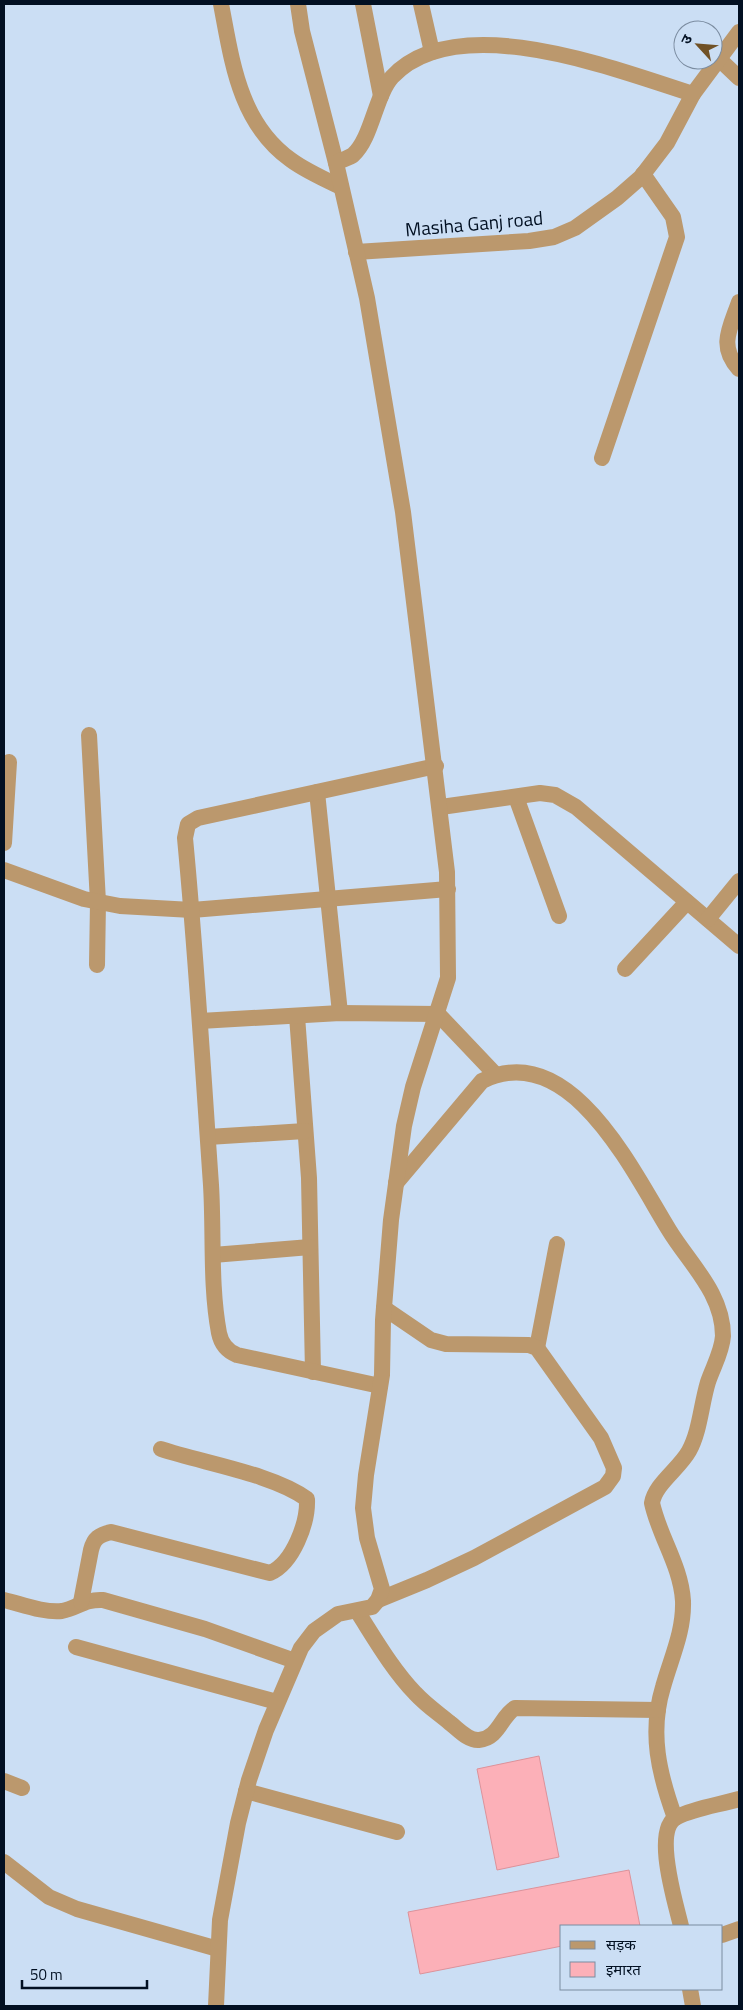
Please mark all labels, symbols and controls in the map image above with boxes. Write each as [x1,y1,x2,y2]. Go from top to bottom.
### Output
north arrow [673,20,723,70]
text: उ [675,30,697,47]
street label: Masiha Ganj road [404,203,544,243]
legend [560,1925,723,1990]
text: सड़क [606,1933,636,1956]
scale bar [22,1958,148,1990]
text: इमारत [606,1958,641,1981]
text: 50 m [30,1963,63,1986]

